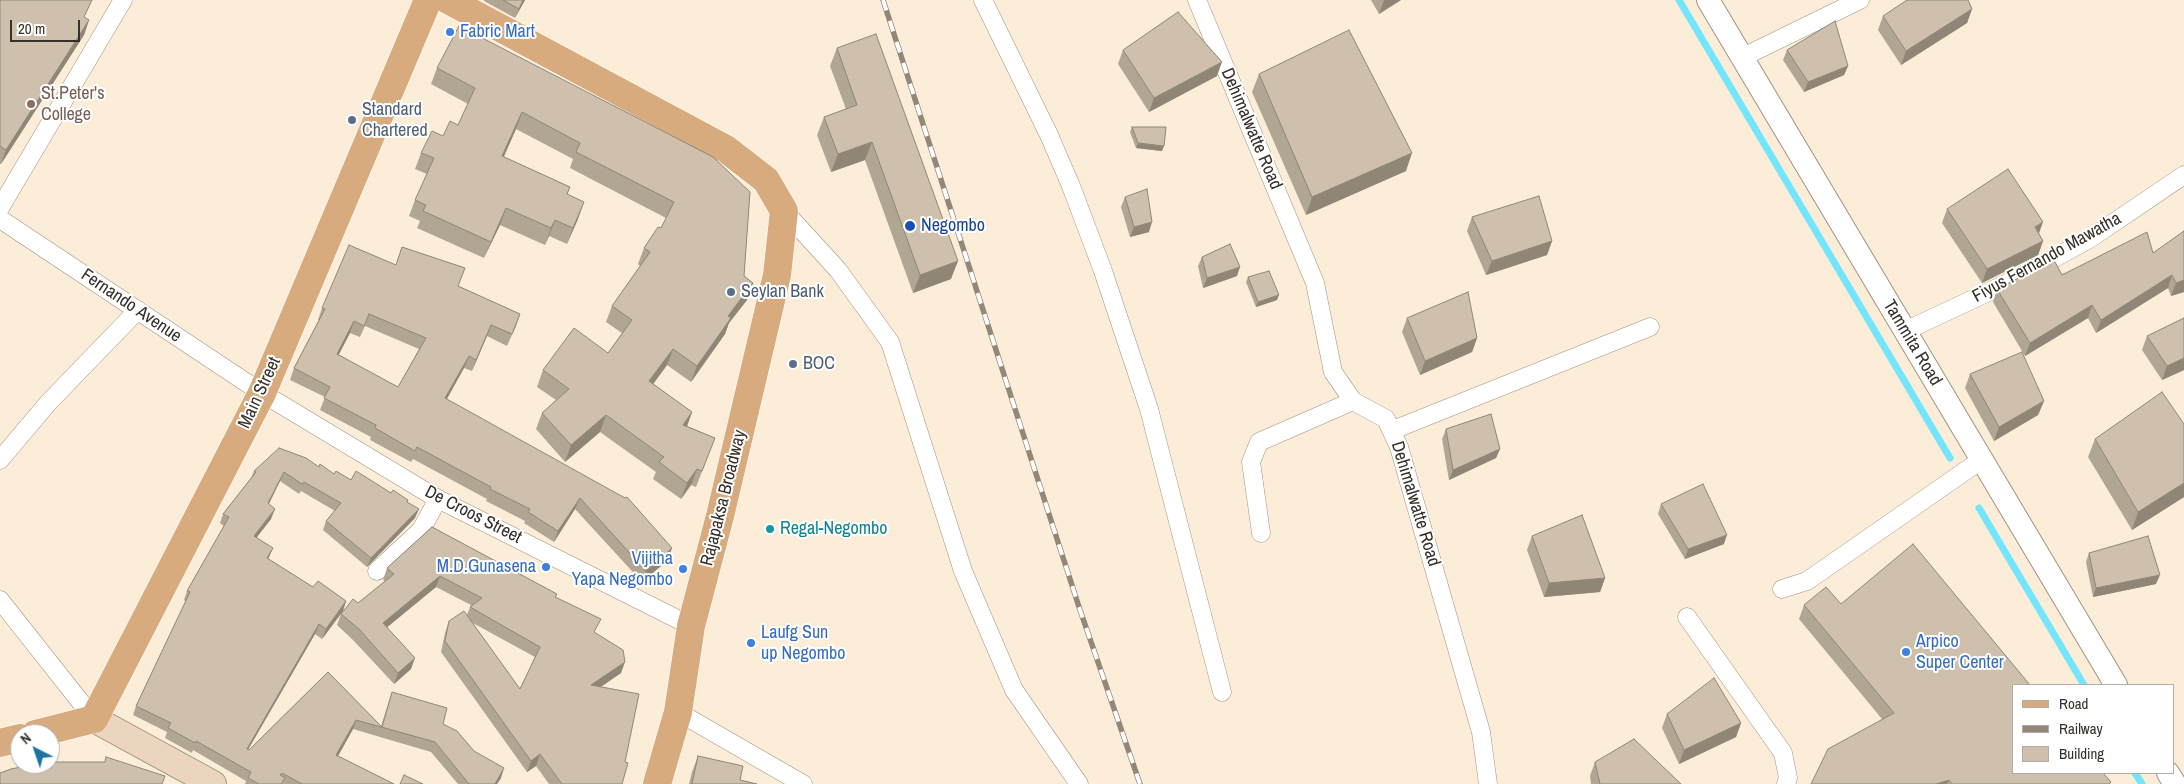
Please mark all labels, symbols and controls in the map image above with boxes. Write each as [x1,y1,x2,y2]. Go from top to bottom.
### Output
scale bar [12,10,82,42]
text: 20 m [18,18,45,39]
place label: Fabric Mart [460,21,535,43]
marker: Fabric Mart [444,26,456,38]
street label: Dehimalwatte Road [1216,65,1286,193]
place label: St.Peter's College [41,83,105,126]
marker: St.Peter's College [25,98,37,110]
place label: Standard Chartered [362,99,428,142]
marker: Standard Chartered [346,114,358,126]
street label: Fiyus Fernando Mawatha [1969,208,2125,308]
place label: Negombo [921,215,985,237]
marker: Negombo [903,219,917,233]
street label: Fernando Avenue [77,265,185,347]
place label: Seylan Bank [741,281,824,303]
marker: Seylan Bank [725,286,737,298]
street label: Tammita Road [1878,296,1946,390]
place label: BOC [803,353,835,375]
street label: Main Street [234,354,286,432]
marker: BOC [787,358,799,370]
street label: Rajapaksa Broadway [697,428,751,568]
street label: Dehimalwatte Road [1386,439,1444,569]
street label: De Croos Street [421,481,525,549]
place label: Regal-Negombo [780,518,887,540]
marker: Regal-Negombo [764,523,776,535]
place label: Vijitha Yapa Negombo [572,548,673,590]
place label: M.D.Gunasena [437,556,536,578]
marker: M.D.Gunasena [540,561,552,573]
marker: Vijitha Yapa Negombo [677,563,689,575]
place label: Laufg Sun up Negombo [761,622,846,664]
place label: Arpico Super Center [1916,631,2004,674]
marker: Laufg Sun up Negombo [745,637,757,649]
marker: Arpico Super Center [1900,646,1912,658]
legend [2012,684,2174,774]
text: Road [2059,693,2088,714]
text: Railway [2059,718,2103,739]
north arrow [10,724,60,774]
text: N [17,729,35,748]
text: Building [2059,743,2104,764]

